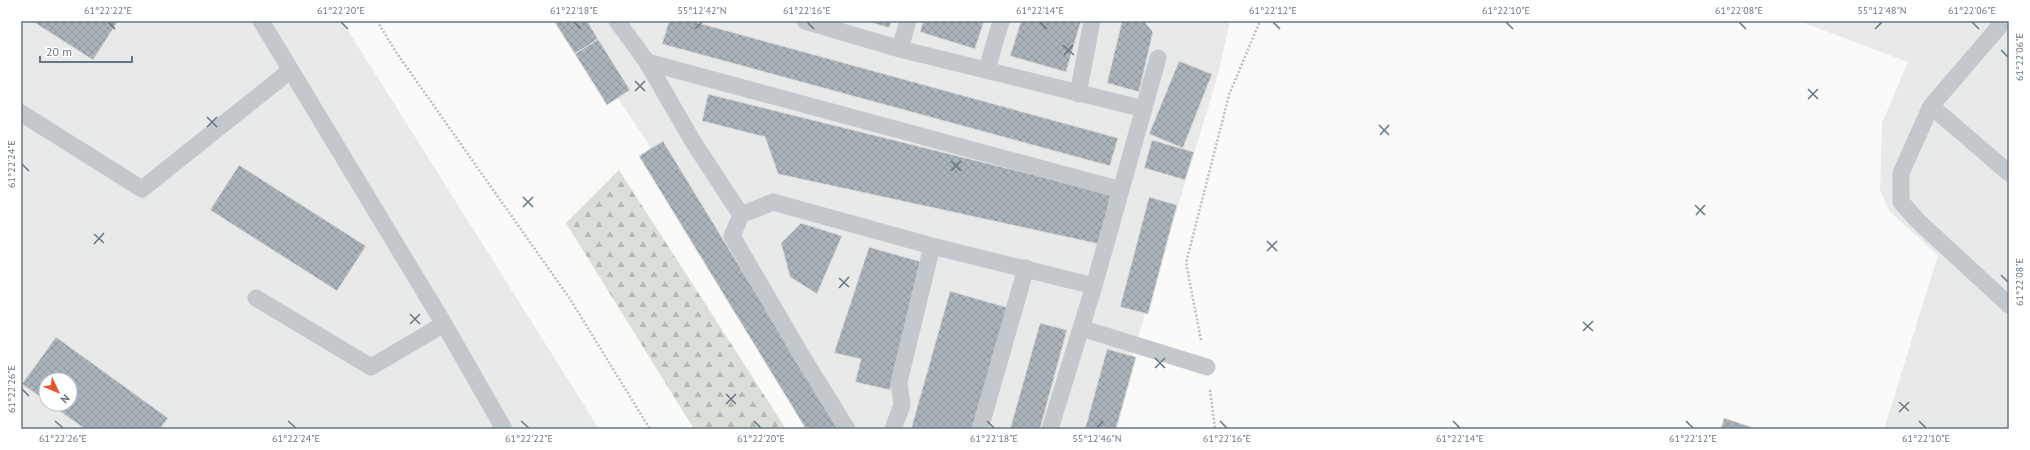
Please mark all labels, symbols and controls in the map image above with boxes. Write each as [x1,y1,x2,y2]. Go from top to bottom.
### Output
text: 61°22'22"E [84,4,132,17]
text: 61°22'20"E [317,4,365,17]
text: 61°22'18"E [550,4,598,17]
text: 55°12'42"N [677,4,727,17]
text: 61°22'16"E [783,4,831,17]
text: 61°22'14"E [1016,4,1064,17]
text: 61°22'12"E [1249,4,1297,17]
text: 61°22'10"E [1482,4,1530,17]
text: 61°22'08"E [1715,4,1763,17]
text: 55°12'48"N [1857,4,1907,17]
text: 61°22'06"E [1948,4,1996,17]
text: 61°22'06"E [2013,33,2026,81]
scale bar [40,38,132,64]
text: 20 m [46,44,72,59]
text: 61°22'24"E [5,140,18,188]
text: 61°22'08"E [2013,258,2026,306]
text: 61°22'26"E [5,365,18,413]
north arrow [38,372,78,412]
text: N [58,391,73,406]
text: 61°22'26"E [39,432,87,445]
text: 61°22'24"E [272,432,320,445]
text: 61°22'22"E [505,432,553,445]
text: 61°22'20"E [737,432,785,445]
text: 61°22'18"E [970,432,1018,445]
text: 55°12'46"N [1072,432,1122,445]
text: 61°22'16"E [1203,432,1251,445]
text: 61°22'14"E [1436,432,1484,445]
text: 61°22'12"E [1669,432,1717,445]
text: 61°22'10"E [1902,432,1950,445]

